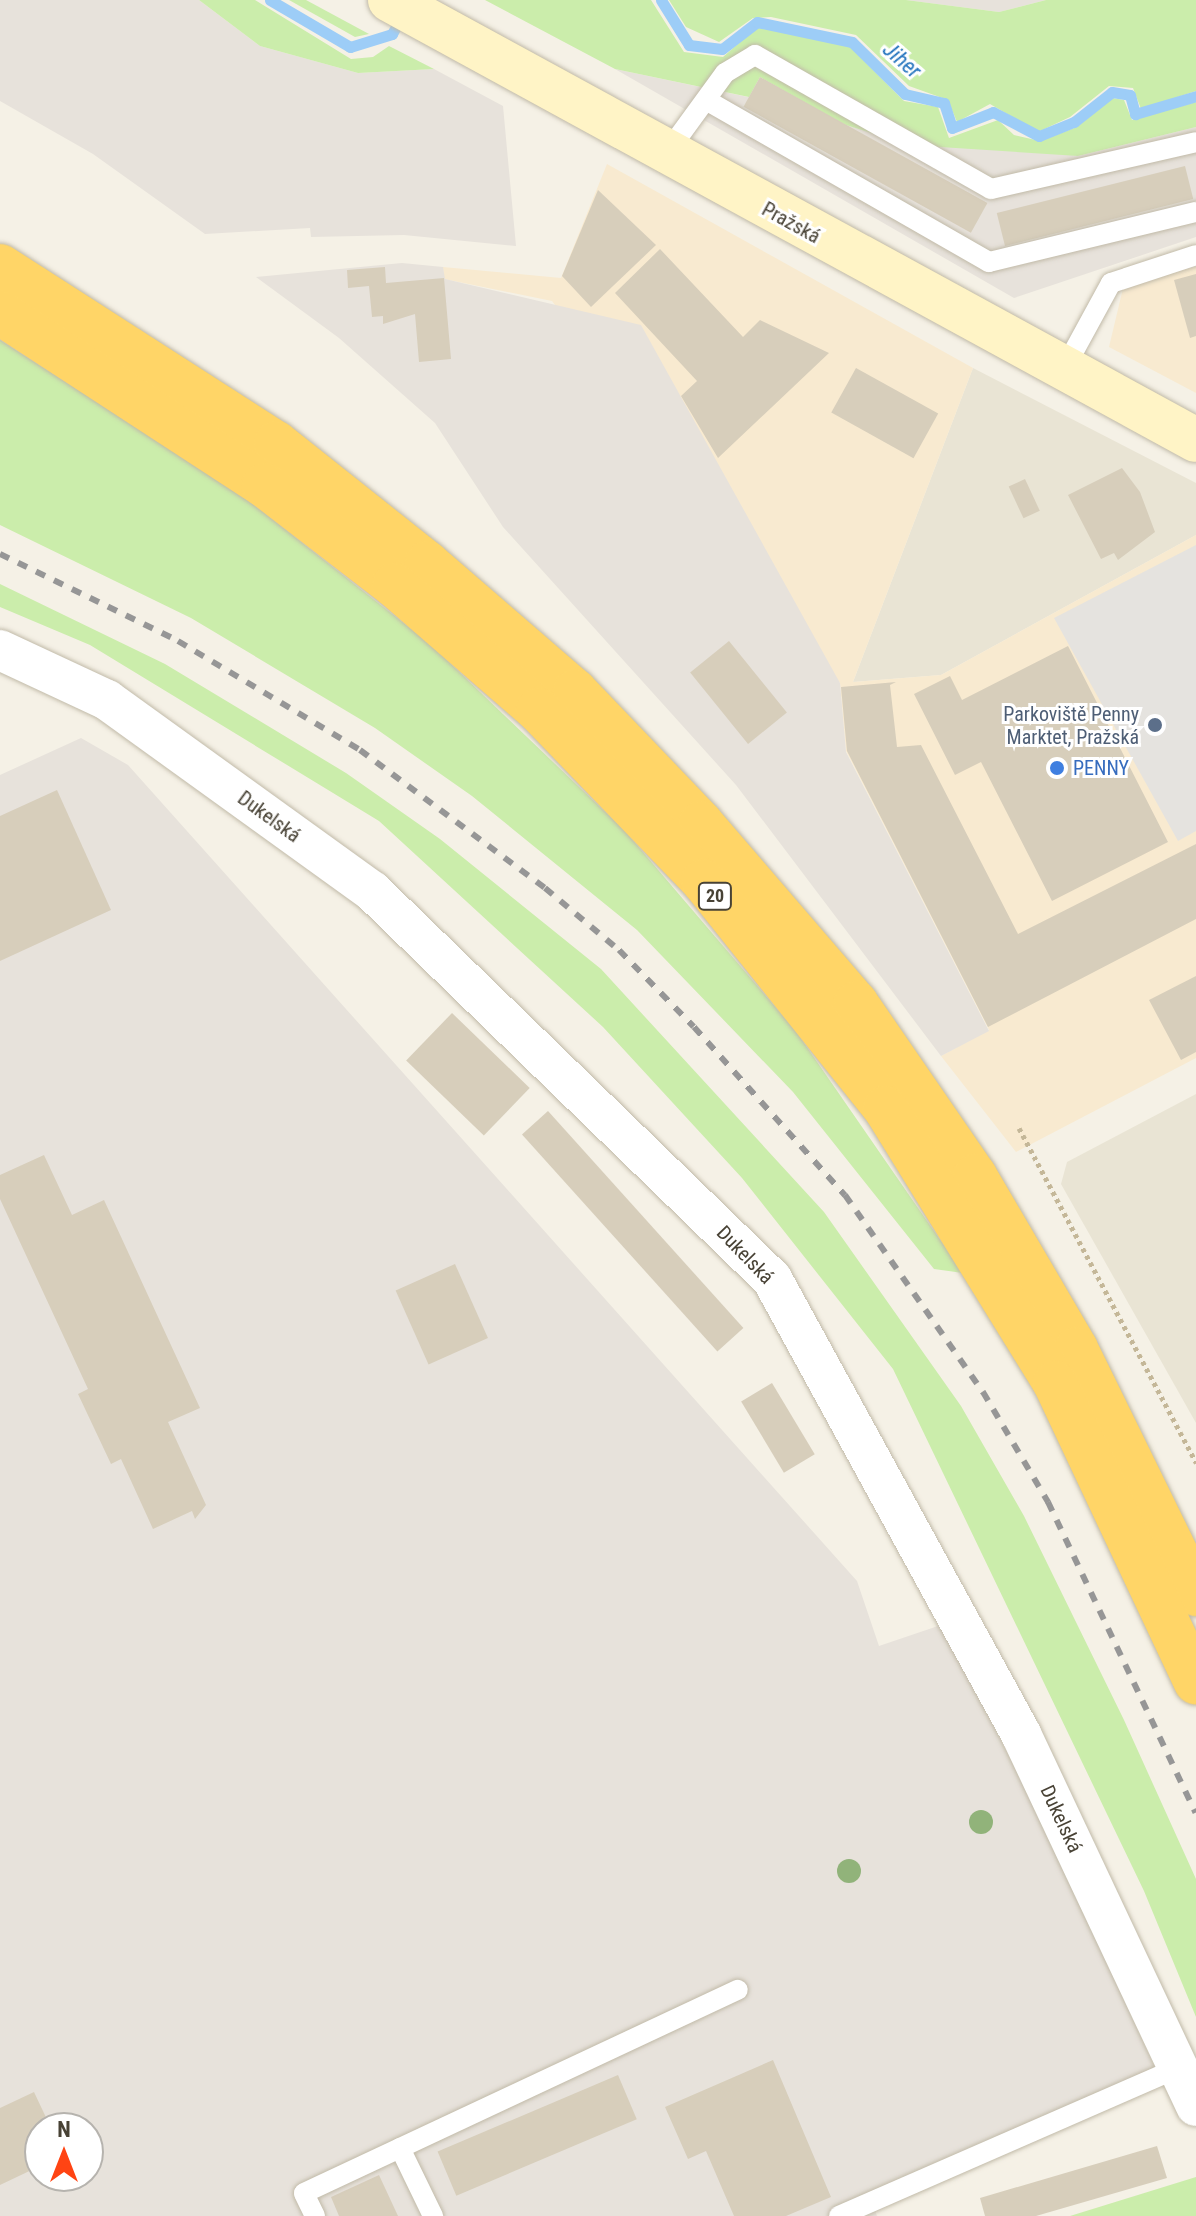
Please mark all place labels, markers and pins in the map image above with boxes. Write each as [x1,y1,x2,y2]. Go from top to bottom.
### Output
place label: Parkoviště Penny Marktet, Pražská [1003,702,1139,749]
marker: Parkoviště Penny Marktet, Pražská [1146,716,1164,734]
place label: PENNY [1073,756,1129,780]
marker: PENNY [1048,759,1066,777]

